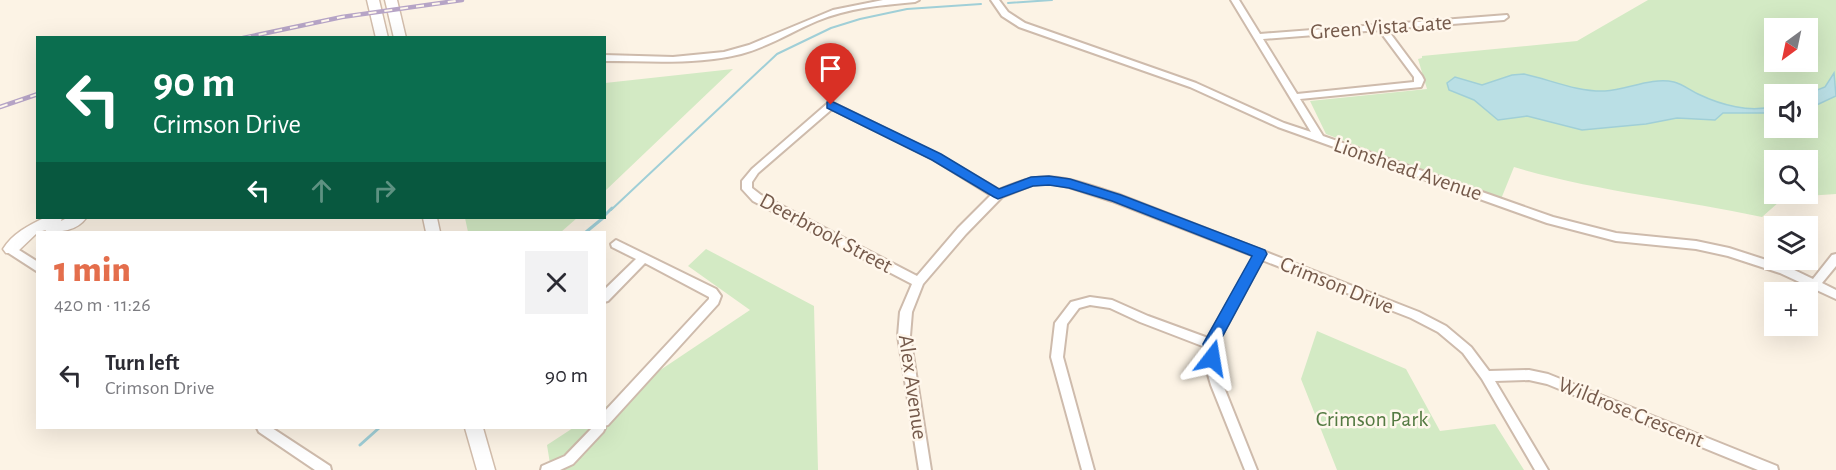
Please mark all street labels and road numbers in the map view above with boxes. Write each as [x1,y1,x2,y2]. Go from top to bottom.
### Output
street label: Green Vista Gate [1310,11,1452,43]
street label: Lionshead Avenue [1331,133,1485,205]
street label: Deerbrook Street [756,189,896,277]
street label: Crimson Drive [1277,252,1397,318]
street label: Alex Avenue [895,333,931,441]
street label: Wildrose Crescent [1555,373,1707,451]

